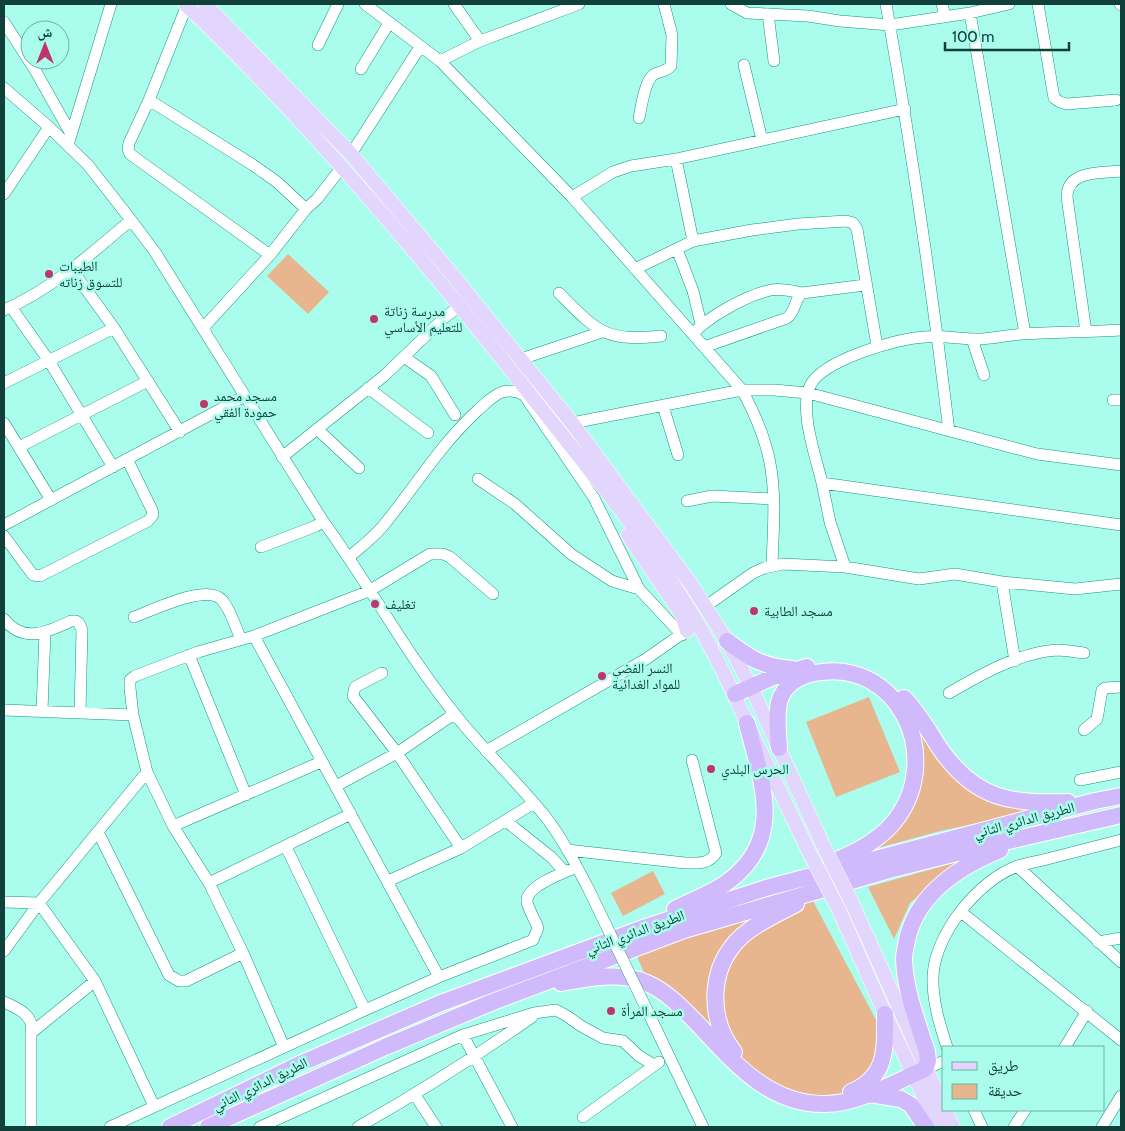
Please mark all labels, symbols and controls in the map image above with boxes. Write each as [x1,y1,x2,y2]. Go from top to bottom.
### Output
north arrow [20,20,70,70]
scale bar [945,20,1069,52]
text: ش [38,23,53,41]
text: 100 m [952,28,994,46]
place label: الطيبات للتسوق زناته [59,257,122,291]
marker: الطيبات للتسوق زناته [43,268,55,280]
place label: مدرسة زناتة للتعليم الأساسي [384,302,462,339]
marker: مدرسة زناتة للتعليم الأساسي [368,313,380,325]
place label: مسجد محمد حمودة الفقي [214,387,277,424]
marker: مسجد محمد حمودة الفقي [198,398,210,410]
place label: تغليف [385,595,416,613]
marker: تغليف [369,598,381,610]
place label: مسجد الطابية [764,602,833,620]
marker: مسجد الطابية [748,605,760,617]
place label: النسر الفضي للمواد الغدائية [612,659,680,693]
marker: النسر الفضي للمواد الغدائية [596,670,608,682]
place label: الحرس البلدي [721,760,789,781]
marker: الحرس البلدي [705,763,717,775]
street label: الطريق الدائري الثاني [972,798,1077,845]
street label: الطريق الدائري الثاني [583,906,688,961]
place label: مسجد المرأة [621,1002,683,1020]
marker: مسجد المرأة [605,1005,617,1017]
legend [942,1046,1105,1111]
street label: الطريق الدائري الثاني [209,1053,312,1117]
text: طريق [988,1057,1019,1076]
text: حديقة [988,1082,1023,1100]

